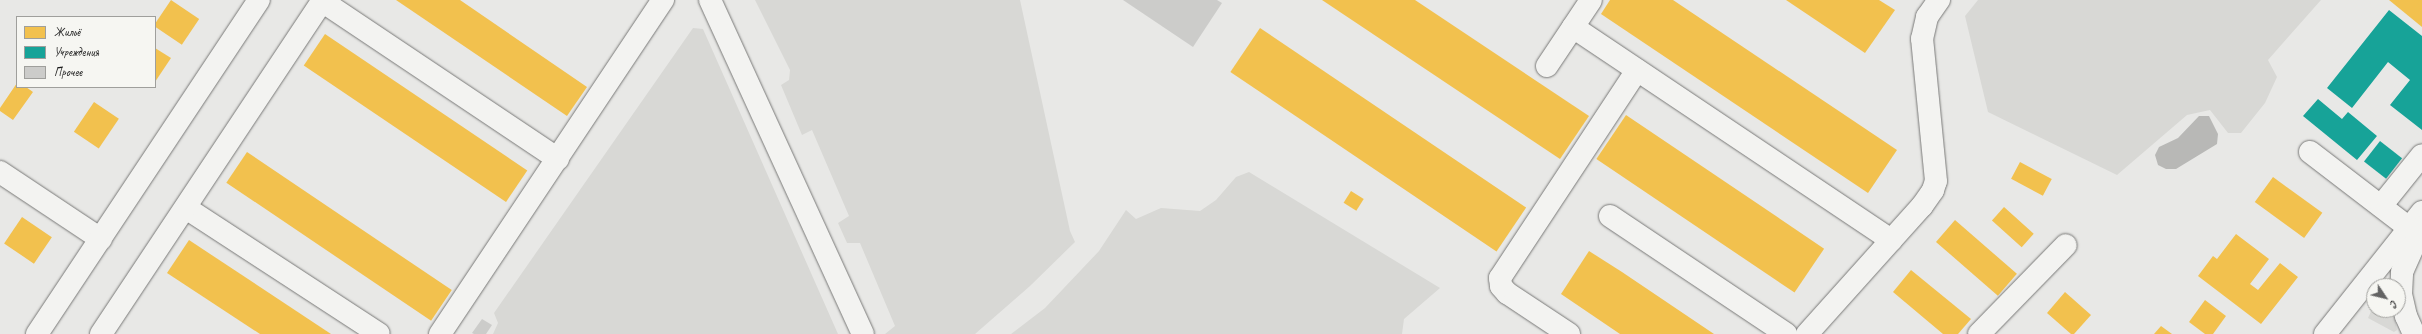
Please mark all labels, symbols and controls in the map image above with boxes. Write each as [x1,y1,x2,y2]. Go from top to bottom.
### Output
legend [16,16,156,88]
text: Жильё [54,24,80,40]
text: Учреждения [54,44,99,60]
text: Прочее [54,64,82,80]
north arrow [2366,278,2406,318]
text: С [2388,298,2402,311]

